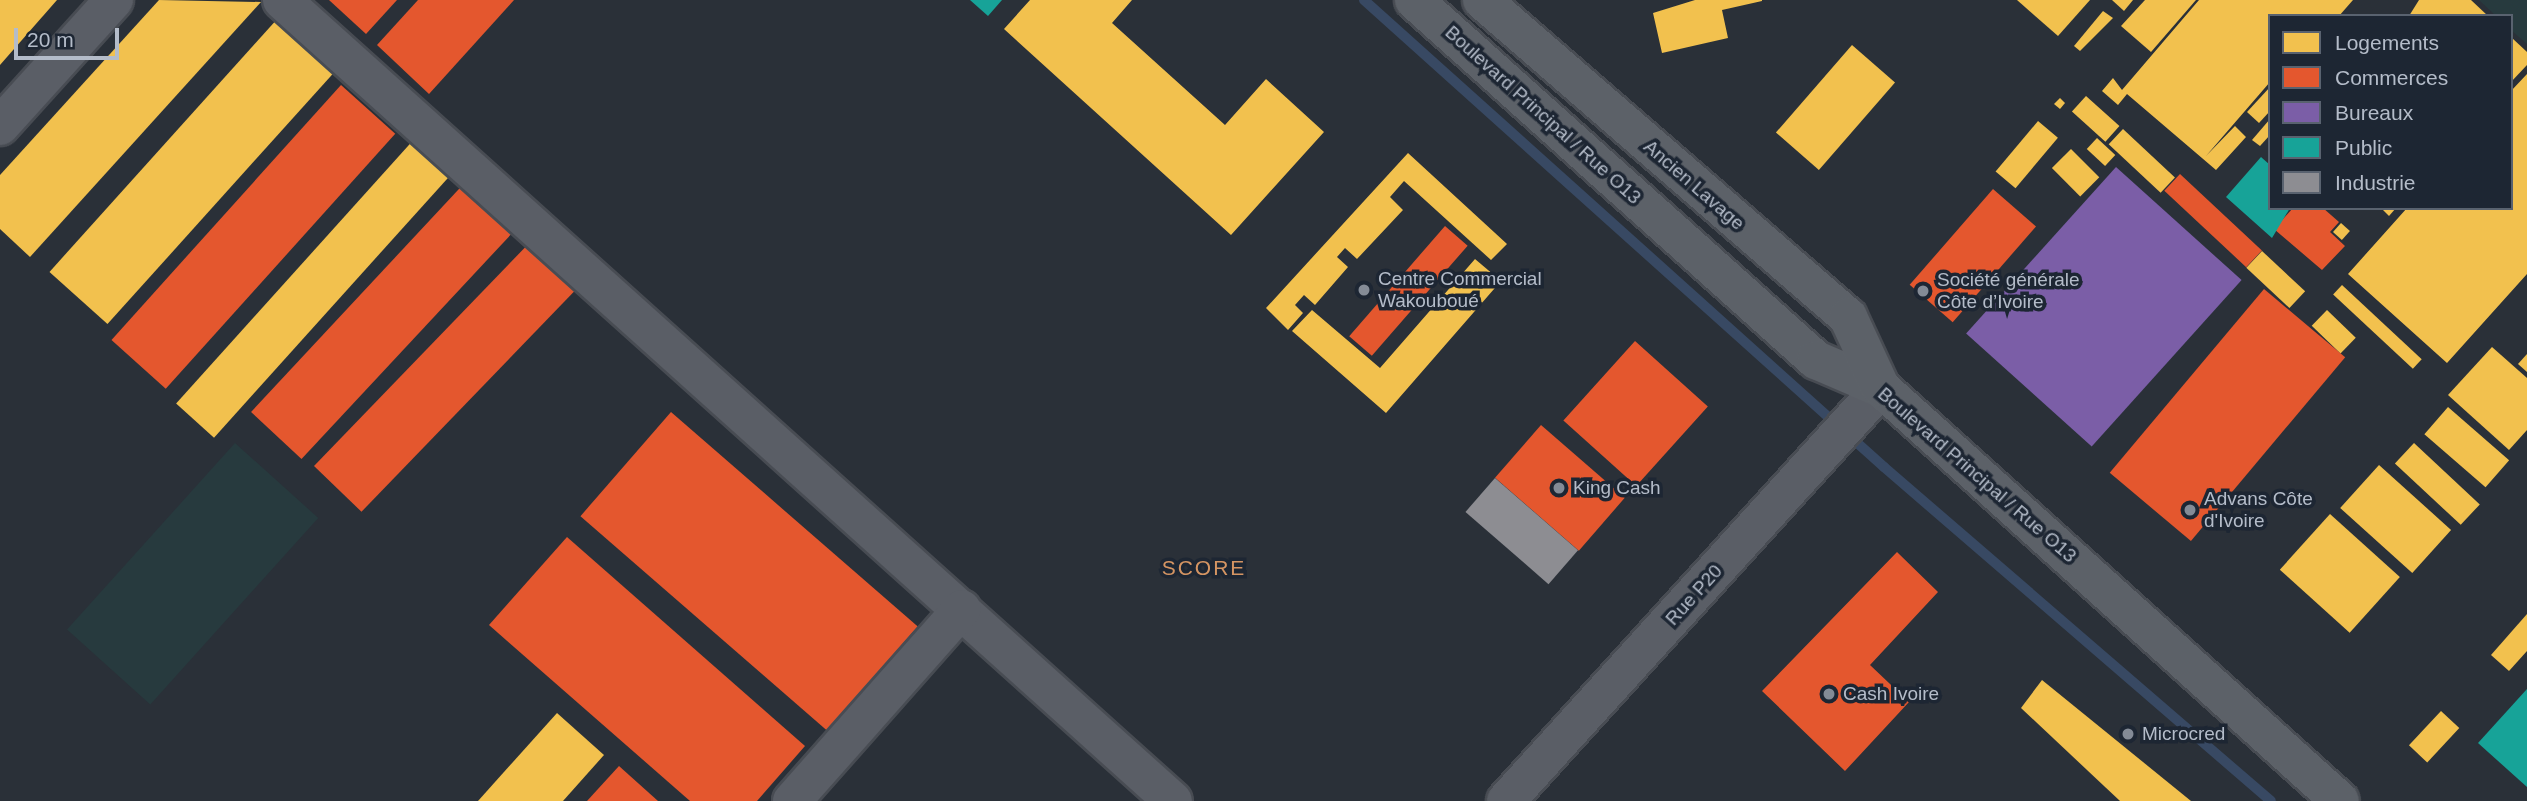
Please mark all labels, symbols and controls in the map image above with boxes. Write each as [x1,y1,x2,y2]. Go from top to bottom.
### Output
scale bar [18,14,122,58]
legend [2268,14,2513,210]
street label: Boulevard Principal / Rue O13 [1440,21,1646,209]
text: 20 m [27,28,74,51]
text: Logements [2335,31,2439,54]
text: Commerces [2335,66,2448,89]
text: Bureaux [2335,101,2413,124]
street label: Ancien Lavage [1639,135,1749,235]
text: Public [2335,136,2392,159]
text: Industrie [2335,171,2416,194]
place label: Centre Commercial Wakouboué [1378,268,1542,312]
place label: Société générale Côte d’Ivoire [1937,269,2080,313]
marker: Centre Commercial Wakouboué [1356,282,1372,298]
marker: Société générale Côte d’Ivoire [1915,283,1931,299]
street label: Boulevard Principal / Rue O13 [1873,383,2081,567]
place label: King Cash [1573,477,1661,499]
marker: King Cash [1551,480,1567,496]
place label: Advans Côte d'Ivoire [2204,488,2313,532]
marker: Advans Côte d'Ivoire [2182,502,2198,518]
district label: SCORE [1162,555,1246,581]
street label: Rue P20 [1661,560,1727,630]
place label: Cash Ivoire [1843,683,1939,705]
marker: Cash Ivoire [1821,686,1837,702]
place label: Microcred [2142,723,2225,745]
marker: Microcred [2120,726,2136,742]

